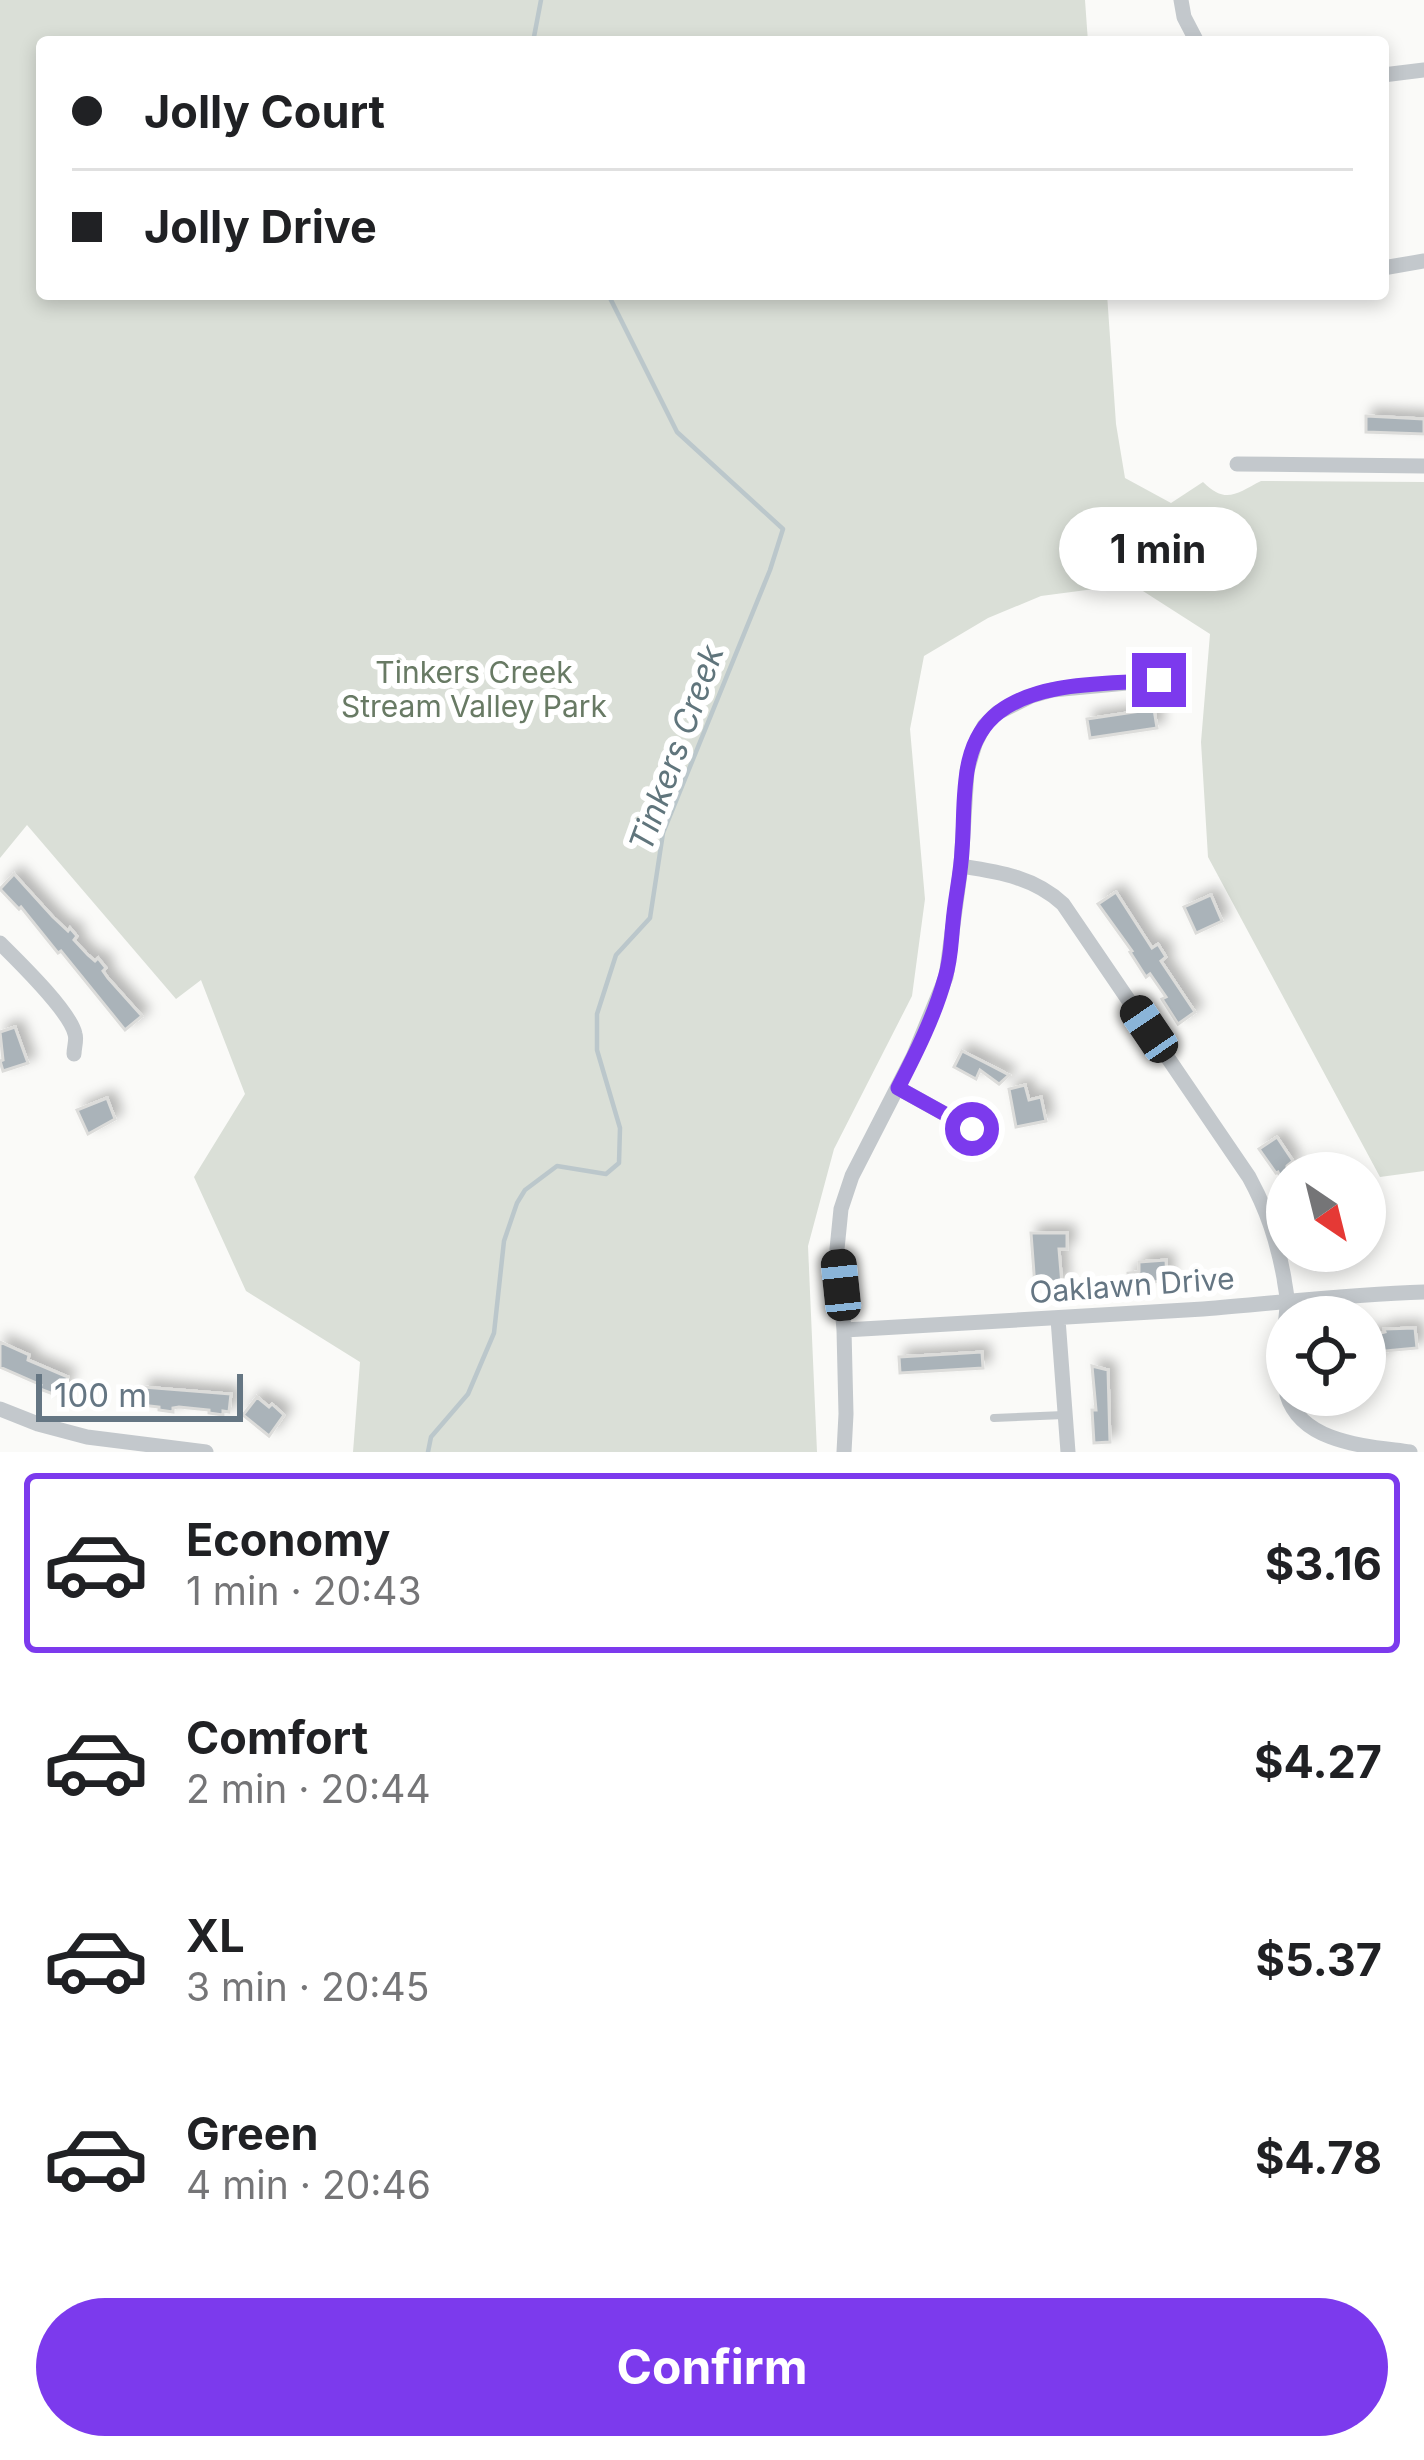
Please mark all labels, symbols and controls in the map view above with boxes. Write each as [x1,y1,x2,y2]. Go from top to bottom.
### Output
text: Jolly Court [144,84,385,139]
text: Jolly Drive [144,199,377,254]
callout: 1 min [1060,506,1258,590]
text: 1 min [1110,525,1206,572]
water label: Tinkers Creek [620,639,732,857]
route end [1132,653,1186,707]
park label: Tinkers Creek Stream Valley Park [341,654,608,724]
car [1114,989,1184,1069]
route start [945,1102,999,1156]
north arrow [1266,1152,1386,1272]
map controls [1266,1152,1386,1416]
car [819,1247,863,1323]
street label: Oaklawn Drive [1028,1260,1236,1310]
button: locate [1266,1296,1386,1416]
scale bar [36,1368,243,1421]
text: 100 m [54,1375,147,1415]
icon: car [42,1509,150,1617]
text: Economy [186,1512,390,1567]
text: $3.16 [1265,1536,1382,1591]
text: 1 min · 20:43 [186,1567,422,1614]
icon: car [42,1707,150,1815]
text: Comfort [186,1710,368,1765]
text: $4.27 [1254,1734,1382,1789]
text: 2 min · 20:44 [186,1765,431,1812]
icon: car [42,1905,150,2013]
text: XL [186,1908,245,1963]
text: $5.37 [1256,1932,1382,1987]
text: 3 min · 20:45 [186,1963,429,2010]
icon: car [42,2103,150,2211]
text: Green [186,2106,319,2161]
text: $4.78 [1255,2130,1382,2185]
text: 4 min · 20:46 [186,2161,431,2208]
button: Confirm [36,2298,1388,2436]

